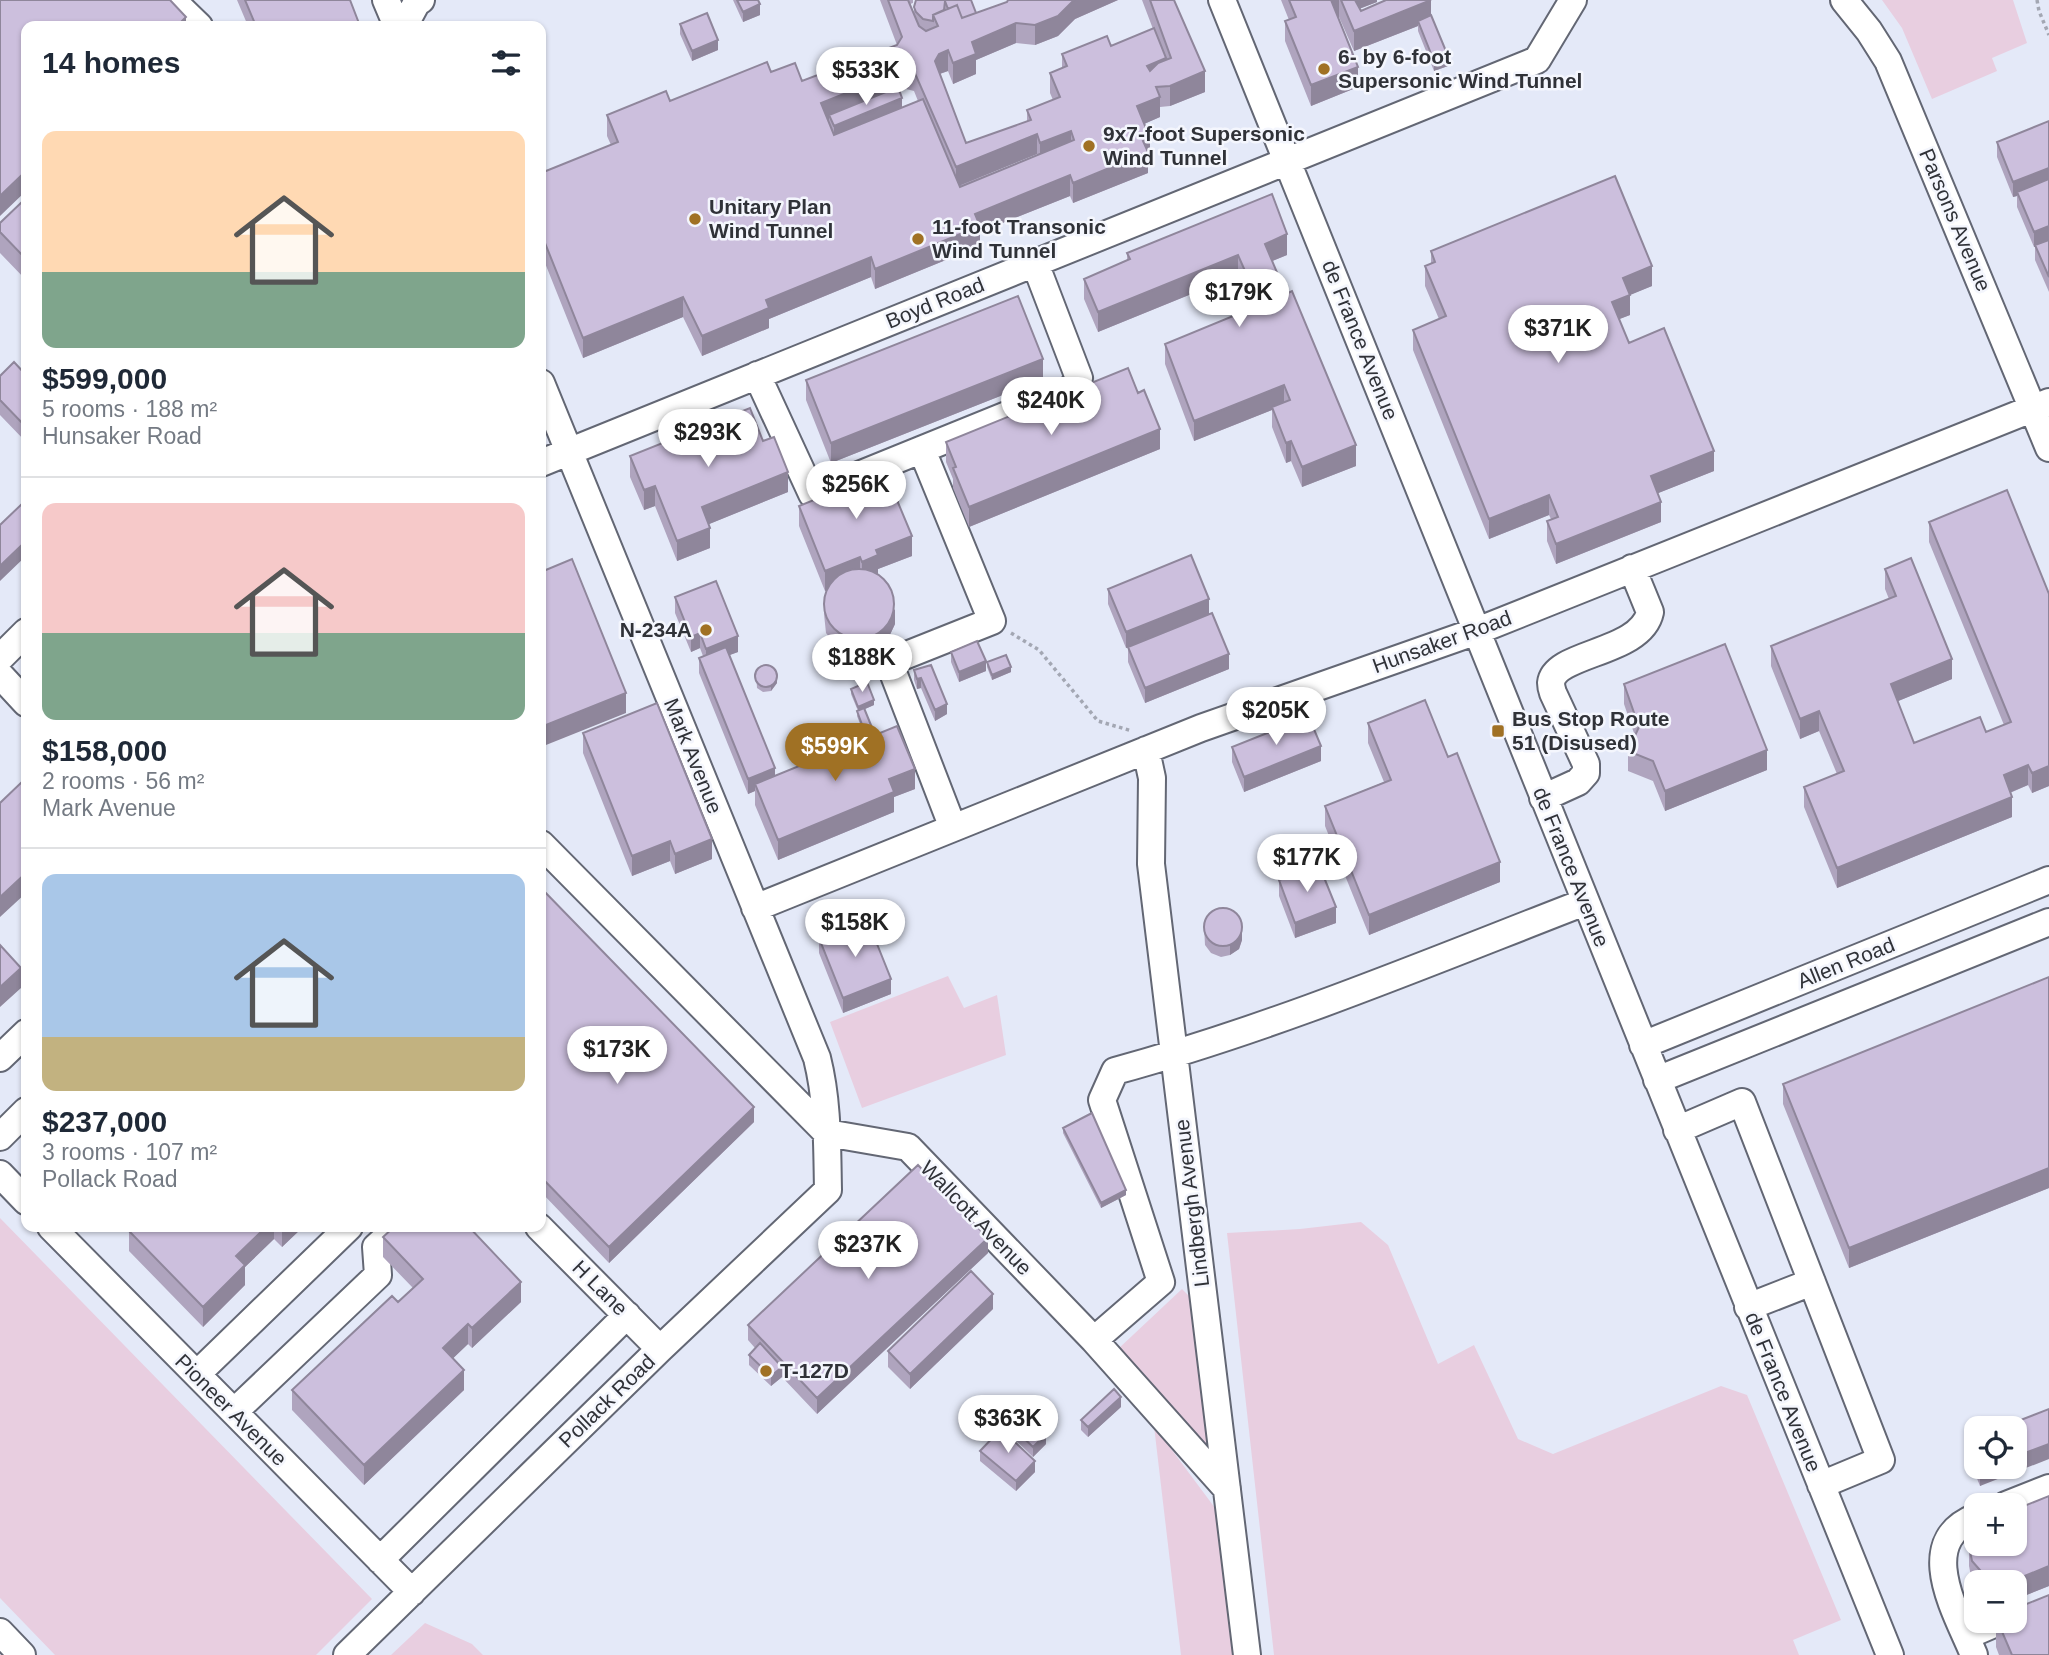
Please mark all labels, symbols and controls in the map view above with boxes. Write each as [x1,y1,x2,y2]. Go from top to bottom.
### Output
icon: filters [487,44,525,82]
place label: 6- by 6-foot Supersonic Wind Tunnel [1338,45,1582,92]
text: 14 homes [42,46,180,79]
pin: $533K [817,48,915,107]
text: $533K [832,57,900,83]
marker: 6- by 6-foot Supersonic Wind Tunnel [1316,61,1332,77]
place label: 9x7-foot Supersonic Wind Tunnel [1103,122,1305,169]
marker: 9x7-foot Supersonic Wind Tunnel [1081,138,1097,154]
street label: Parsons Avenue [1915,145,1996,295]
icon: home [221,177,347,303]
place label: Unitary Plan Wind Tunnel [709,195,833,242]
marker: Unitary Plan Wind Tunnel [687,211,703,227]
place label: 11-foot Transonic Wind Tunnel [932,215,1106,262]
marker: 11-foot Transonic Wind Tunnel [910,231,926,247]
street label: de France Avenue [1318,257,1403,423]
pin: $179K [1190,270,1288,329]
street label: Boyd Road [882,272,987,333]
text: $179K [1205,279,1273,305]
pin: $371K [1509,306,1607,365]
text: $371K [1524,315,1592,341]
text: $599,000 [42,362,167,395]
pin: $240K [1002,378,1100,437]
text: $240K [1017,387,1085,413]
text: 5 rooms · 188 m² [42,396,217,422]
pin: $293K [659,410,757,469]
text: $293K [674,419,742,445]
text: Hunsaker Road [42,423,202,449]
pin: $256K [807,462,905,521]
text: $256K [822,471,890,497]
icon: home [221,549,347,675]
street label: Hunsaker Road [1369,606,1514,677]
place label: N-234A [620,618,692,641]
marker: N-234A [698,622,714,638]
pin: $188K [813,634,911,694]
text: $188K [828,644,896,670]
pin: $205K [1227,688,1325,747]
street label: Mark Avenue [660,695,727,817]
text: $205K [1242,697,1310,723]
place label: Bus Stop Route 51 (Disused) [1512,707,1670,754]
marker: Bus Stop Route 51 (Disused) [1490,723,1506,739]
pin: $599K [786,724,884,783]
text: $599K [801,733,869,759]
text: $158,000 [42,734,167,767]
text: 2 rooms · 56 m² [42,768,204,794]
street label: de France Avenue [1529,784,1614,950]
text: Mark Avenue [42,795,176,821]
pin: $177K [1258,834,1356,894]
text: $177K [1273,844,1341,870]
pin: $158K [806,900,904,959]
text: $158K [821,909,889,935]
icon: home [221,920,347,1046]
street label: Allen Road [1794,933,1898,992]
pin: $173K [568,1026,666,1086]
text: $173K [583,1036,651,1062]
text: $237,000 [42,1105,167,1138]
street label: Lindbergh Avenue [1170,1118,1213,1288]
text: 3 rooms · 107 m² [42,1139,217,1165]
street label: Wallcott Avenue [916,1156,1037,1279]
text: Pollack Road [42,1166,178,1192]
pin: $237K [819,1222,917,1281]
text: $237K [834,1231,902,1257]
street label: H Lane [568,1256,632,1320]
street label: de France Avenue [1741,1309,1826,1475]
street label: Pioneer Avenue [171,1349,292,1470]
street label: Pollack Road [554,1349,659,1452]
place label: T-127D [780,1359,849,1382]
marker: T-127D [758,1363,774,1379]
pin: $363K [959,1396,1057,1455]
text: $363K [974,1405,1042,1431]
map controls [1964,1416,2027,1633]
button: locate [1964,1416,2027,1479]
button: + [1964,1493,2027,1556]
button: − [1964,1570,2027,1633]

